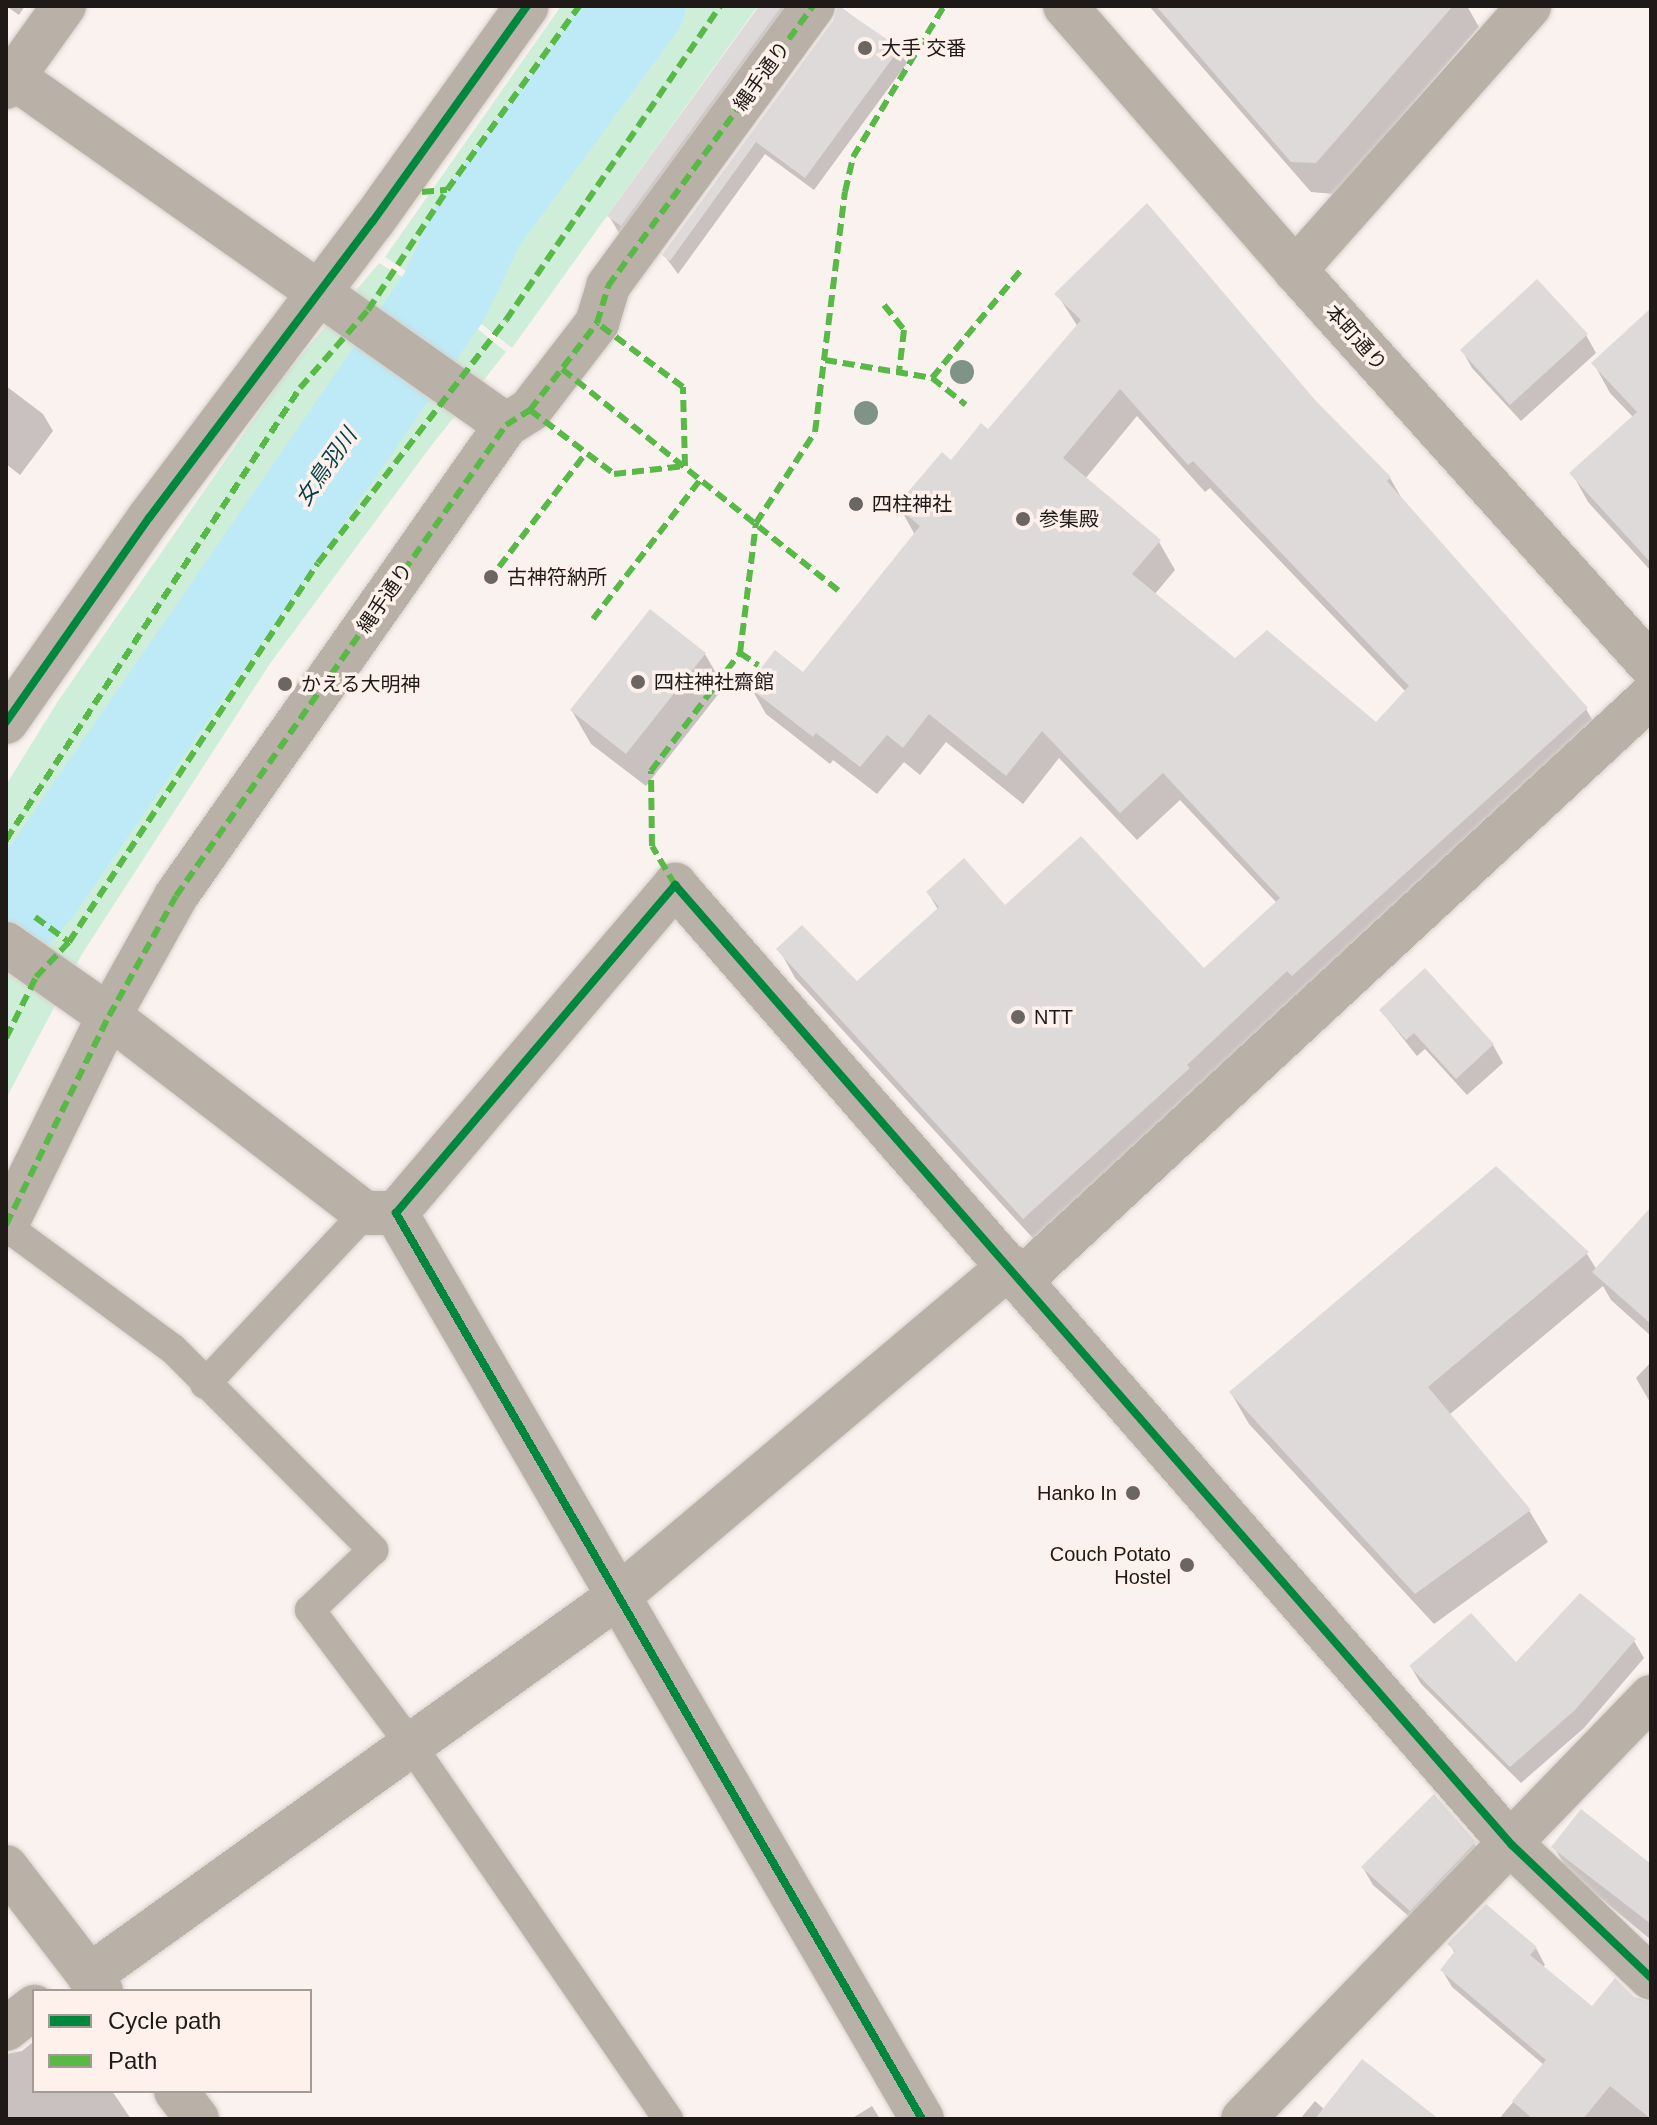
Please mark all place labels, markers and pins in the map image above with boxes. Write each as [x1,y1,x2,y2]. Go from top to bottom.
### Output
place label: 大手 交番 [881,36,967,60]
marker: 大手 交番 [856,39,874,57]
place label: 四柱神社 [872,492,952,516]
marker: 四柱神社 [847,495,865,513]
place label: 参集殿 [1039,507,1099,531]
marker: 参集殿 [1014,510,1032,528]
place label: 古神符納所 [507,565,607,589]
marker: 古神符納所 [482,568,500,586]
place label: 四柱神社齋館 [654,670,774,694]
place label: かえる大明神 [301,672,421,696]
marker: 四柱神社齋館 [629,673,647,691]
marker: かえる大明神 [276,675,294,693]
place label: NTT [1034,1005,1073,1029]
marker: NTT [1009,1008,1027,1026]
place label: Hanko In [1037,1481,1117,1505]
marker: Hanko In [1124,1484,1142,1502]
place label: Couch Potato Hostel [1050,1542,1171,1589]
marker: Couch Potato Hostel [1178,1556,1196,1574]

